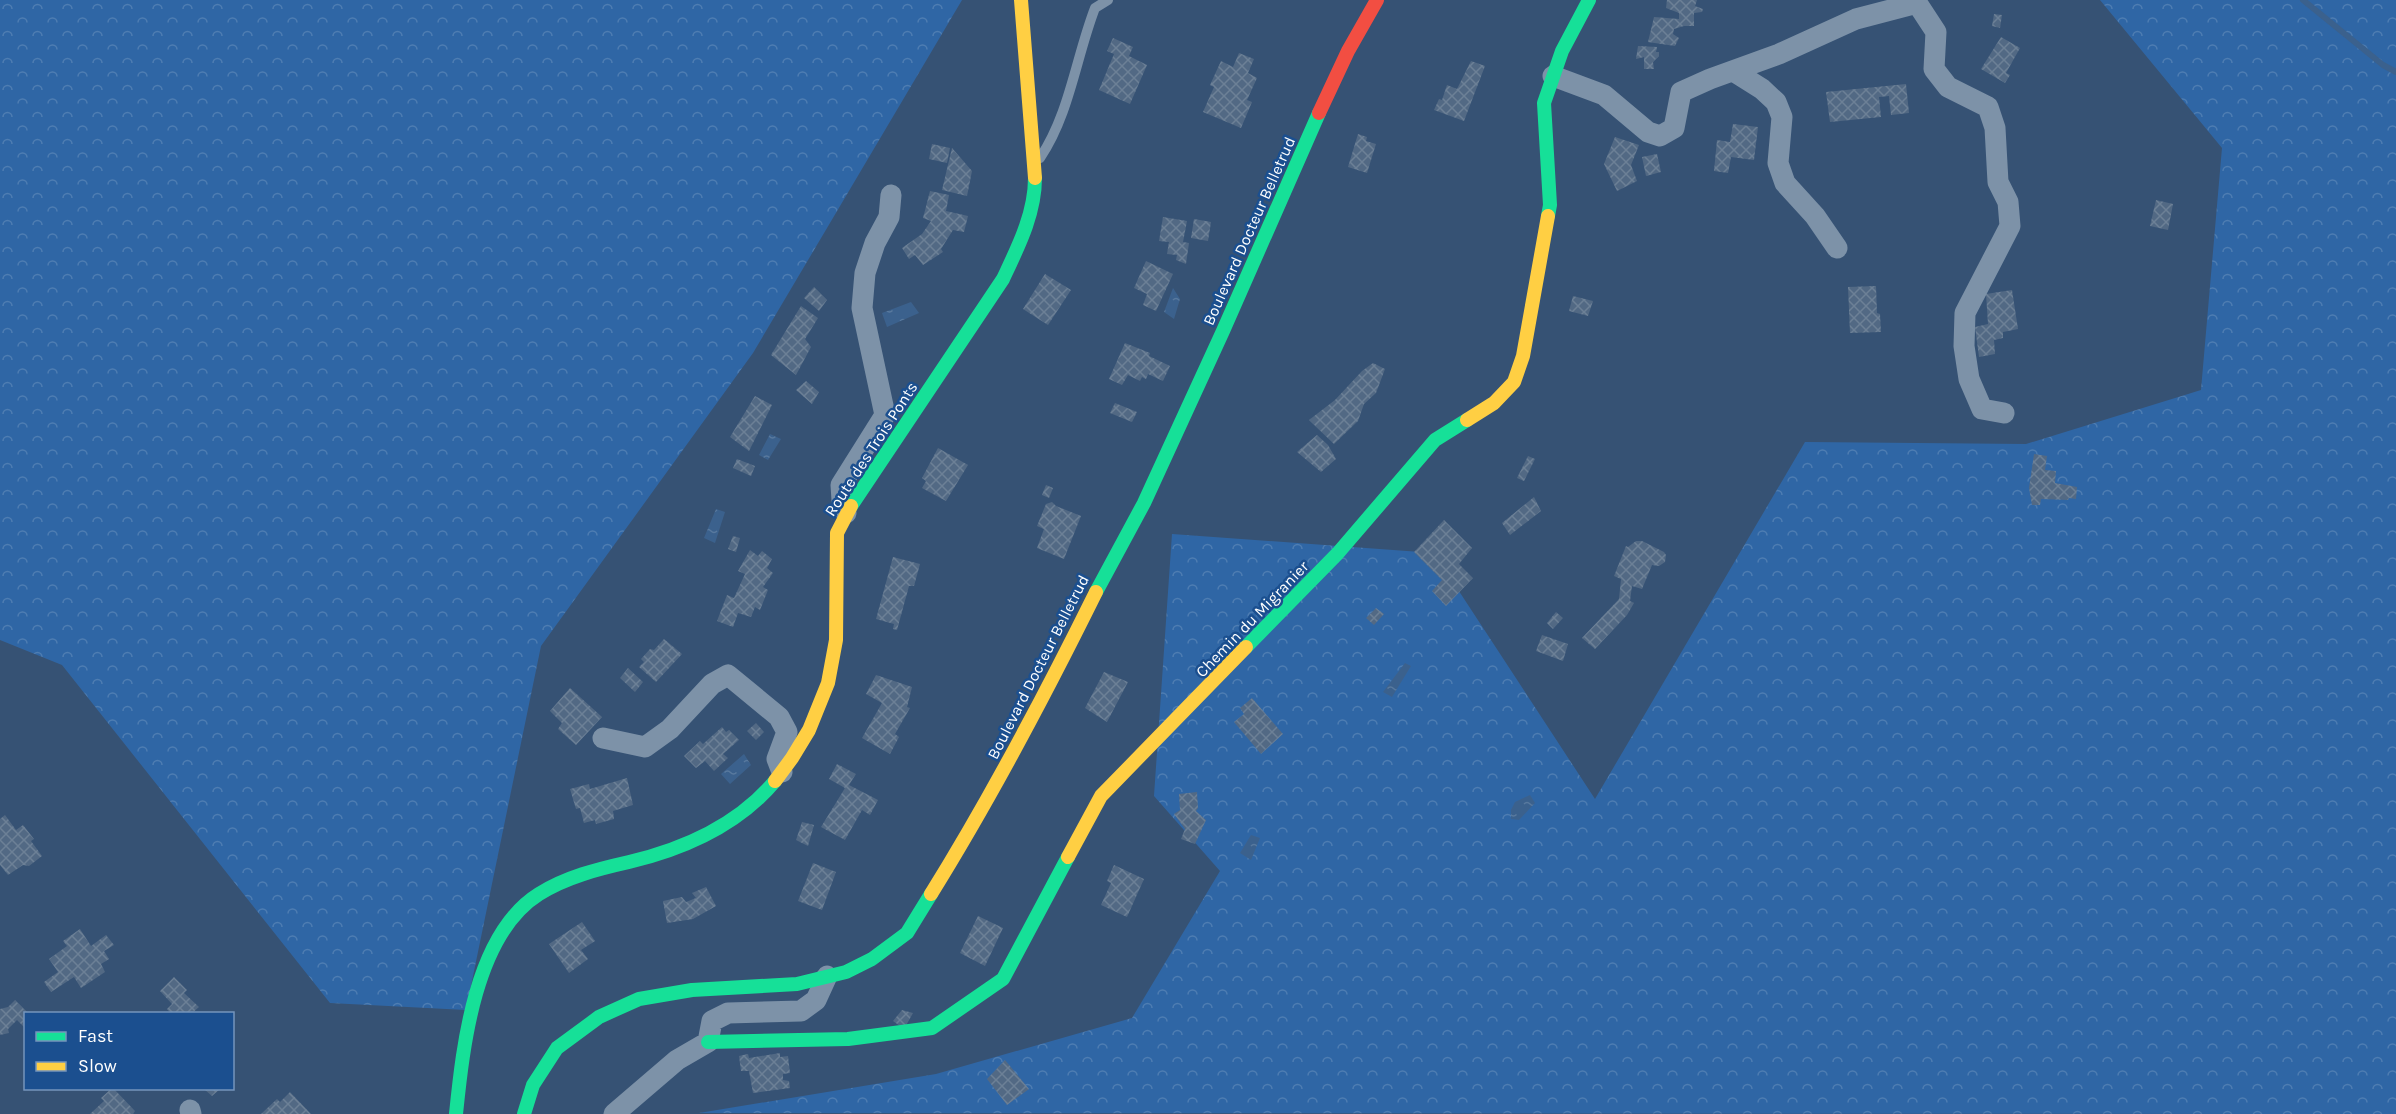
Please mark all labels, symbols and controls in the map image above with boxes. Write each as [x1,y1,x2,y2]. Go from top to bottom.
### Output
street label: Boulevard Docteur Belletrud [1199,134,1299,328]
street label: Route des Trois Ponts [820,378,922,520]
street label: Chemin du Migranier [1192,557,1313,681]
street label: Boulevard Docteur Belletrud [983,572,1093,762]
legend [24,1012,234,1090]
text: Fast [78,1025,113,1047]
text: Slow [78,1055,117,1077]

